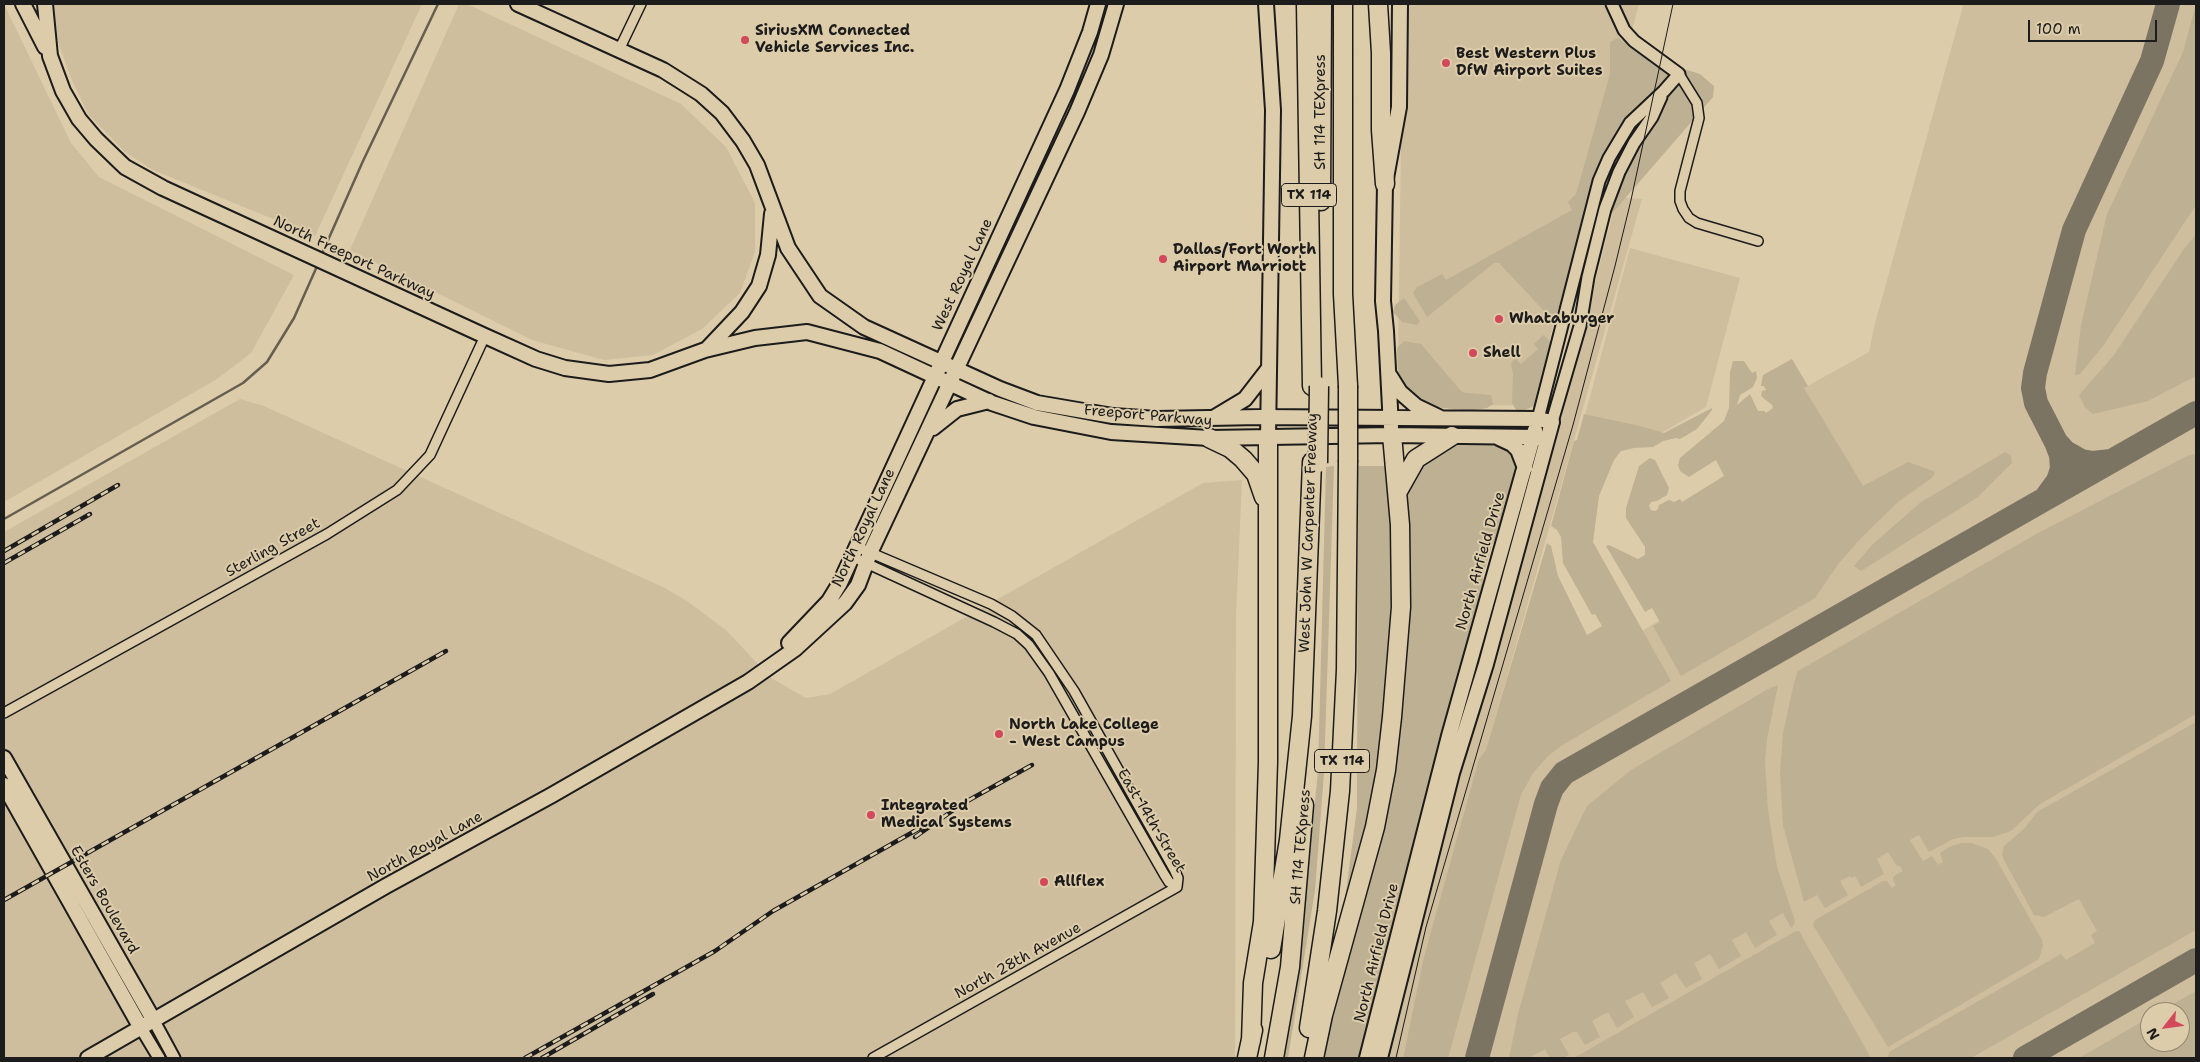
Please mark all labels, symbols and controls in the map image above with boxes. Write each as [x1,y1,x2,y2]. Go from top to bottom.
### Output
scale bar [2030,10,2159,42]
text: 100 m [2036,19,2081,39]
place label: SiriusXM Connected Vehicle Services Inc. [755,22,914,57]
marker: SiriusXM Connected Vehicle Services Inc. [739,34,751,46]
place label: Best Western Plus DfW Airport Suites [1456,45,1603,80]
street label: SH 114 TEXpress [1312,54,1330,170]
marker: Best Western Plus DfW Airport Suites [1440,57,1452,69]
road number: TX 114 [1282,184,1336,206]
street label: North Freeport Parkway [270,213,438,303]
street label: West Royal Lane [929,216,997,334]
place label: Dallas/Fort Worth Airport Marriott [1173,241,1316,276]
marker: Dallas/Fort Worth Airport Marriott [1157,253,1169,265]
place label: Whataburger [1509,310,1614,328]
marker: Whataburger [1493,313,1505,325]
place label: Shell [1483,344,1521,362]
marker: Shell [1467,347,1479,359]
street label: Freeport Parkway [1083,401,1213,431]
street label: West John W Carpenter Freeway [1296,413,1322,653]
street label: North Royal Lane [829,466,899,590]
street label: North Airfield Drive [1453,490,1509,632]
street label: Sterling Street [223,515,323,581]
place label: North Lake College - West Campus [1009,716,1159,751]
marker: North Lake College - West Campus [993,728,1005,740]
road number: TX 114 [1314,749,1370,772]
street label: East 14th Street [1113,766,1189,876]
street label: SH 114 TEXpress [1287,788,1315,906]
place label: Integrated Medical Systems [881,797,1012,832]
street label: North Royal Lane [364,808,486,886]
marker: Integrated Medical Systems [865,809,877,821]
street label: Esters Boulevard [66,843,142,957]
place label: Allflex [1054,873,1104,891]
marker: Allflex [1038,876,1050,888]
street label: North Airfield Drive [1351,881,1403,1025]
street label: North 28th Avenue [952,919,1084,1003]
north arrow [2140,1002,2190,1052]
text: N [2142,1025,2163,1043]

